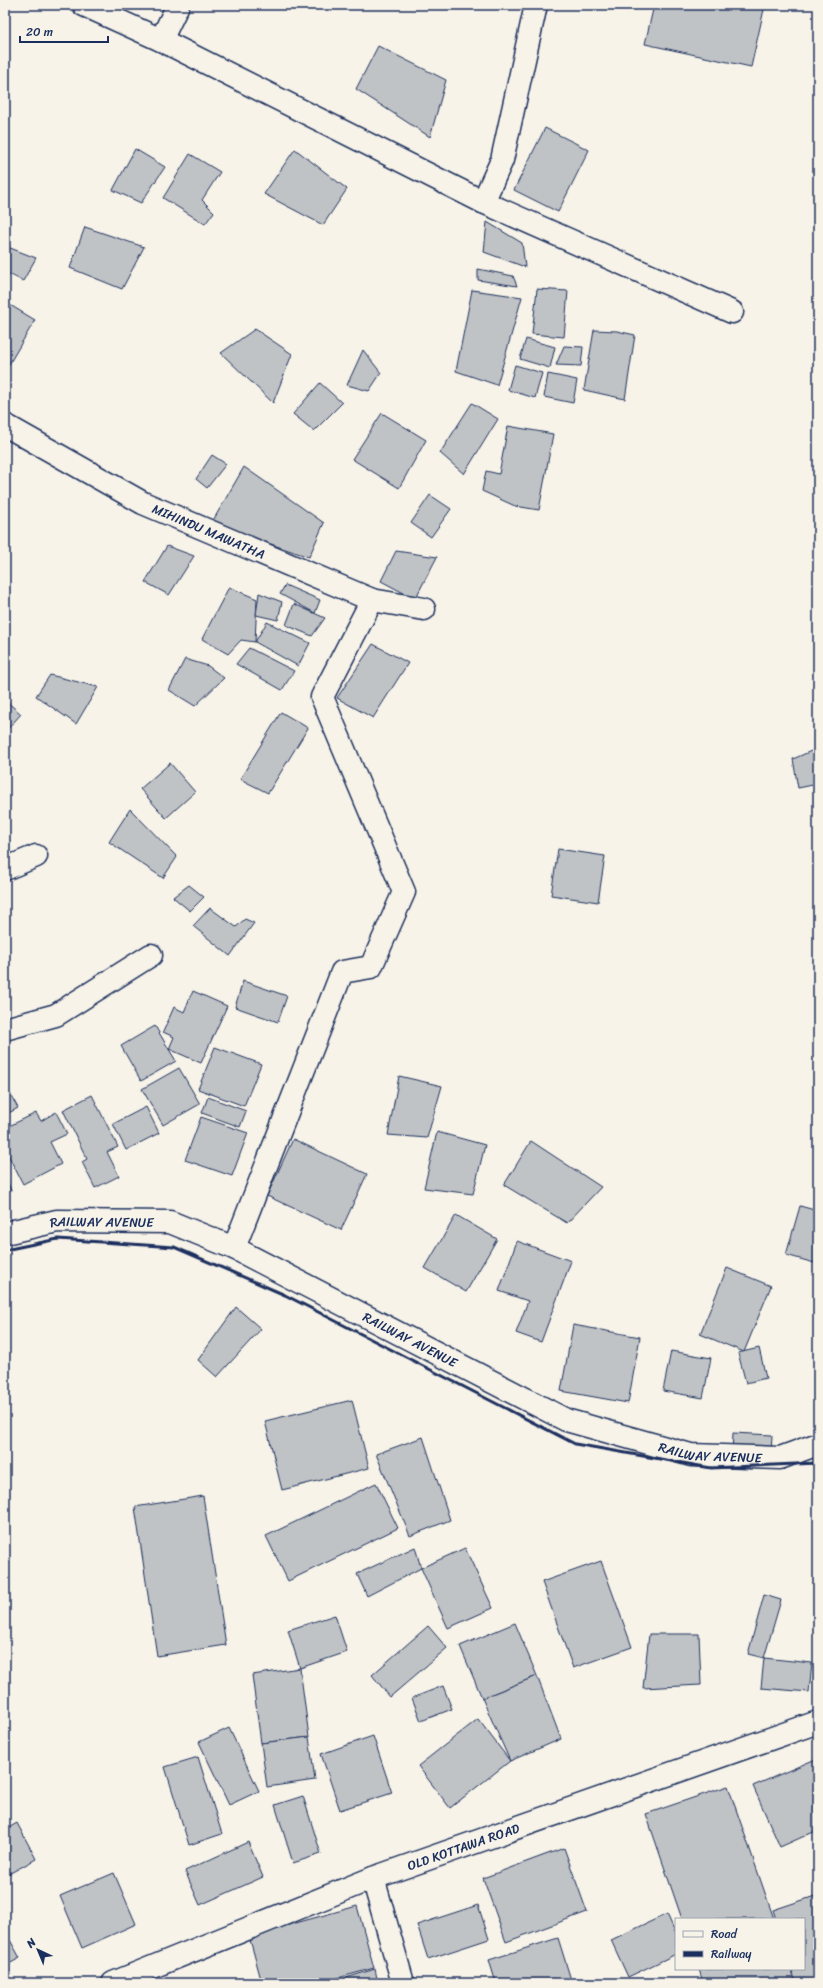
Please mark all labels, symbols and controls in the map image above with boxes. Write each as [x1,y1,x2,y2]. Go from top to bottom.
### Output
scale bar [20,18,108,44]
text: 20 m [26,21,53,43]
street label: MIHINDU MAWATHA [148,497,269,566]
street label: RAILWAY AVENUE [47,1210,155,1234]
street label: RAILWAY AVENUE [359,1306,462,1374]
street label: RAILWAY AVENUE [656,1435,763,1469]
street label: OLD KOTTAWA ROAD [404,1816,523,1877]
legend [675,1918,805,1970]
text: Road [711,1923,738,1945]
north arrow [18,1930,58,1970]
text: N [21,1933,41,1953]
text: Railway [711,1943,752,1965]

